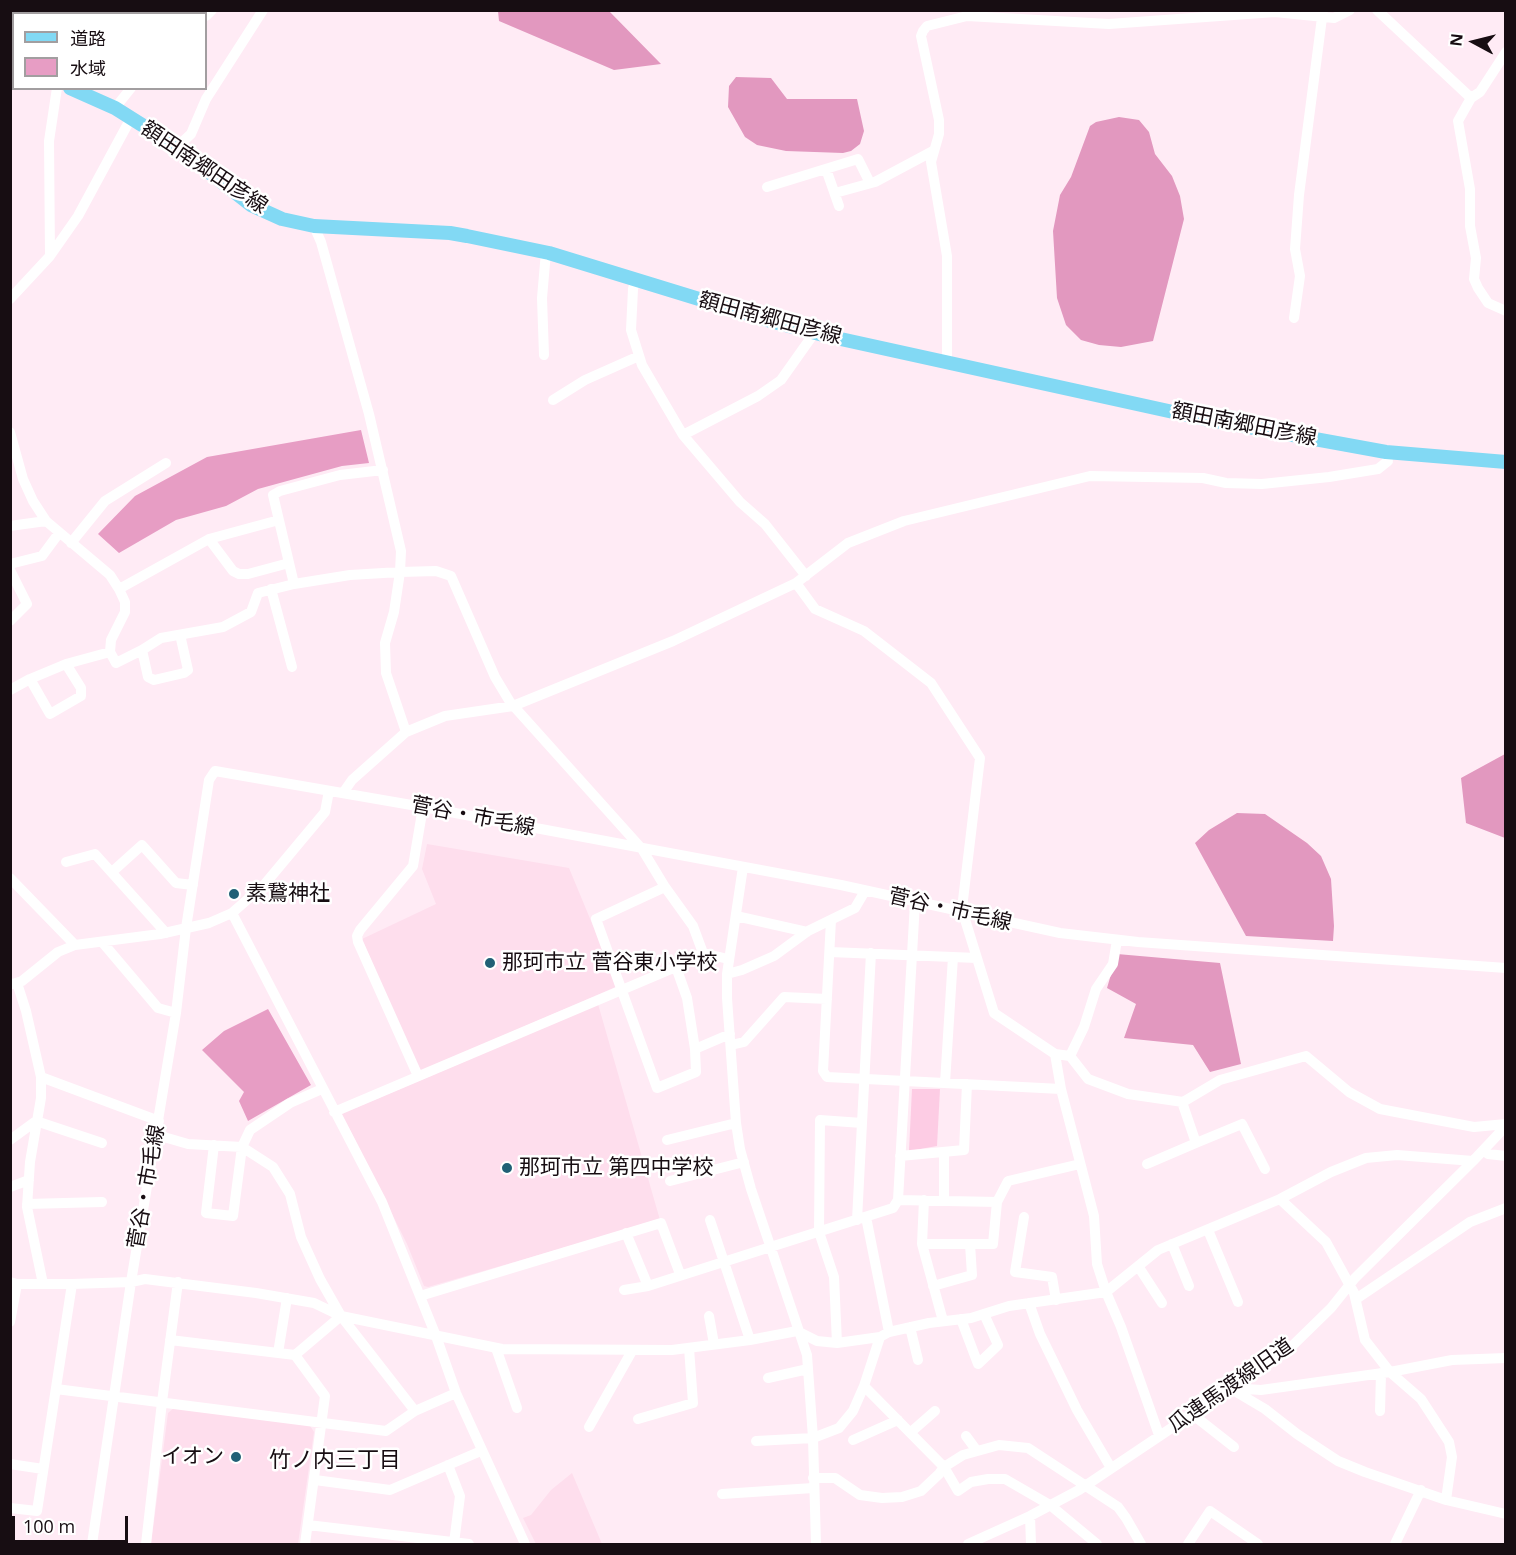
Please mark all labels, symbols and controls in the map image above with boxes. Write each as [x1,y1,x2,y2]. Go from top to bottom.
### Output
legend [12,12,207,90]
north arrow [1444,12,1504,72]
text: 道路 [70,26,106,50]
text: N [1444,32,1468,48]
text: 水域 [70,56,106,80]
street label: 額田南郷田彦線 [136,116,272,220]
street label: 額田南郷田彦線 [696,288,844,350]
street label: 額田南郷田彦線 [1169,399,1319,451]
street label: 菅谷・市毛線 [409,793,537,841]
place label: 素鵞神社 [246,881,330,907]
street label: 菅谷・市毛線 [886,884,1014,936]
marker: 素鵞神社 [227,887,241,901]
place label: 那珂市立 菅谷東小学校 [502,950,717,976]
marker: 那珂市立 菅谷東小学校 [483,956,497,970]
street label: 菅谷・市毛線 [124,1123,170,1251]
place label: 那珂市立 第四中学校 [519,1155,713,1181]
marker: 那珂市立 第四中学校 [500,1161,514,1175]
street label: 瓜連馬渡線旧道 [1164,1334,1298,1438]
place label: イオン [161,1444,224,1470]
district label: 竹ノ内三丁目 [269,1448,401,1474]
marker: イオン [229,1450,243,1464]
scale bar [15,1504,130,1542]
text: 100 m [23,1514,75,1538]

